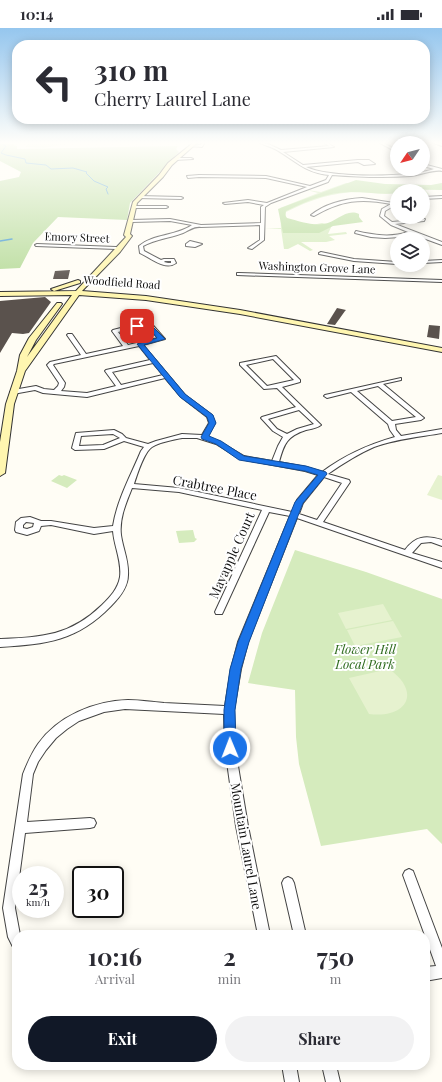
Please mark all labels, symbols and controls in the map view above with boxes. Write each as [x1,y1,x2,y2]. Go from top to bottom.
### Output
text: 10:14 [20,4,53,24]
text: 310 m [94,51,168,88]
icon: left [28,56,80,108]
text: Cherry Laurel Lane [94,87,251,111]
north arrow [390,136,430,176]
map controls [390,136,430,272]
button: sound [390,184,430,224]
street label: Emory Street [44,228,110,246]
button: layers [390,232,430,272]
street label: Washington Grove Lane [257,257,376,277]
street label: Woodfield Road [82,272,162,292]
pin [120,309,154,343]
icon: arrive [126,315,148,337]
street label: Crabtree Place [171,470,259,504]
street label: Mayapple Court [204,509,258,601]
park label: Flower Hill Local Park [333,640,397,672]
position arrow [209,727,251,769]
street label: Mountain Laurel Lane [227,781,267,911]
speed limit sign: 30 [72,866,124,918]
text: 25 [28,873,48,900]
text: km/h [26,895,50,909]
text: 10:16 [88,940,142,972]
text: 2 [223,940,236,972]
text: 750 [317,940,354,972]
text: Arrival [95,970,135,987]
text: min [218,970,241,987]
text: m [330,970,341,987]
button: Exit [28,1016,217,1062]
button: Share [225,1016,414,1062]

